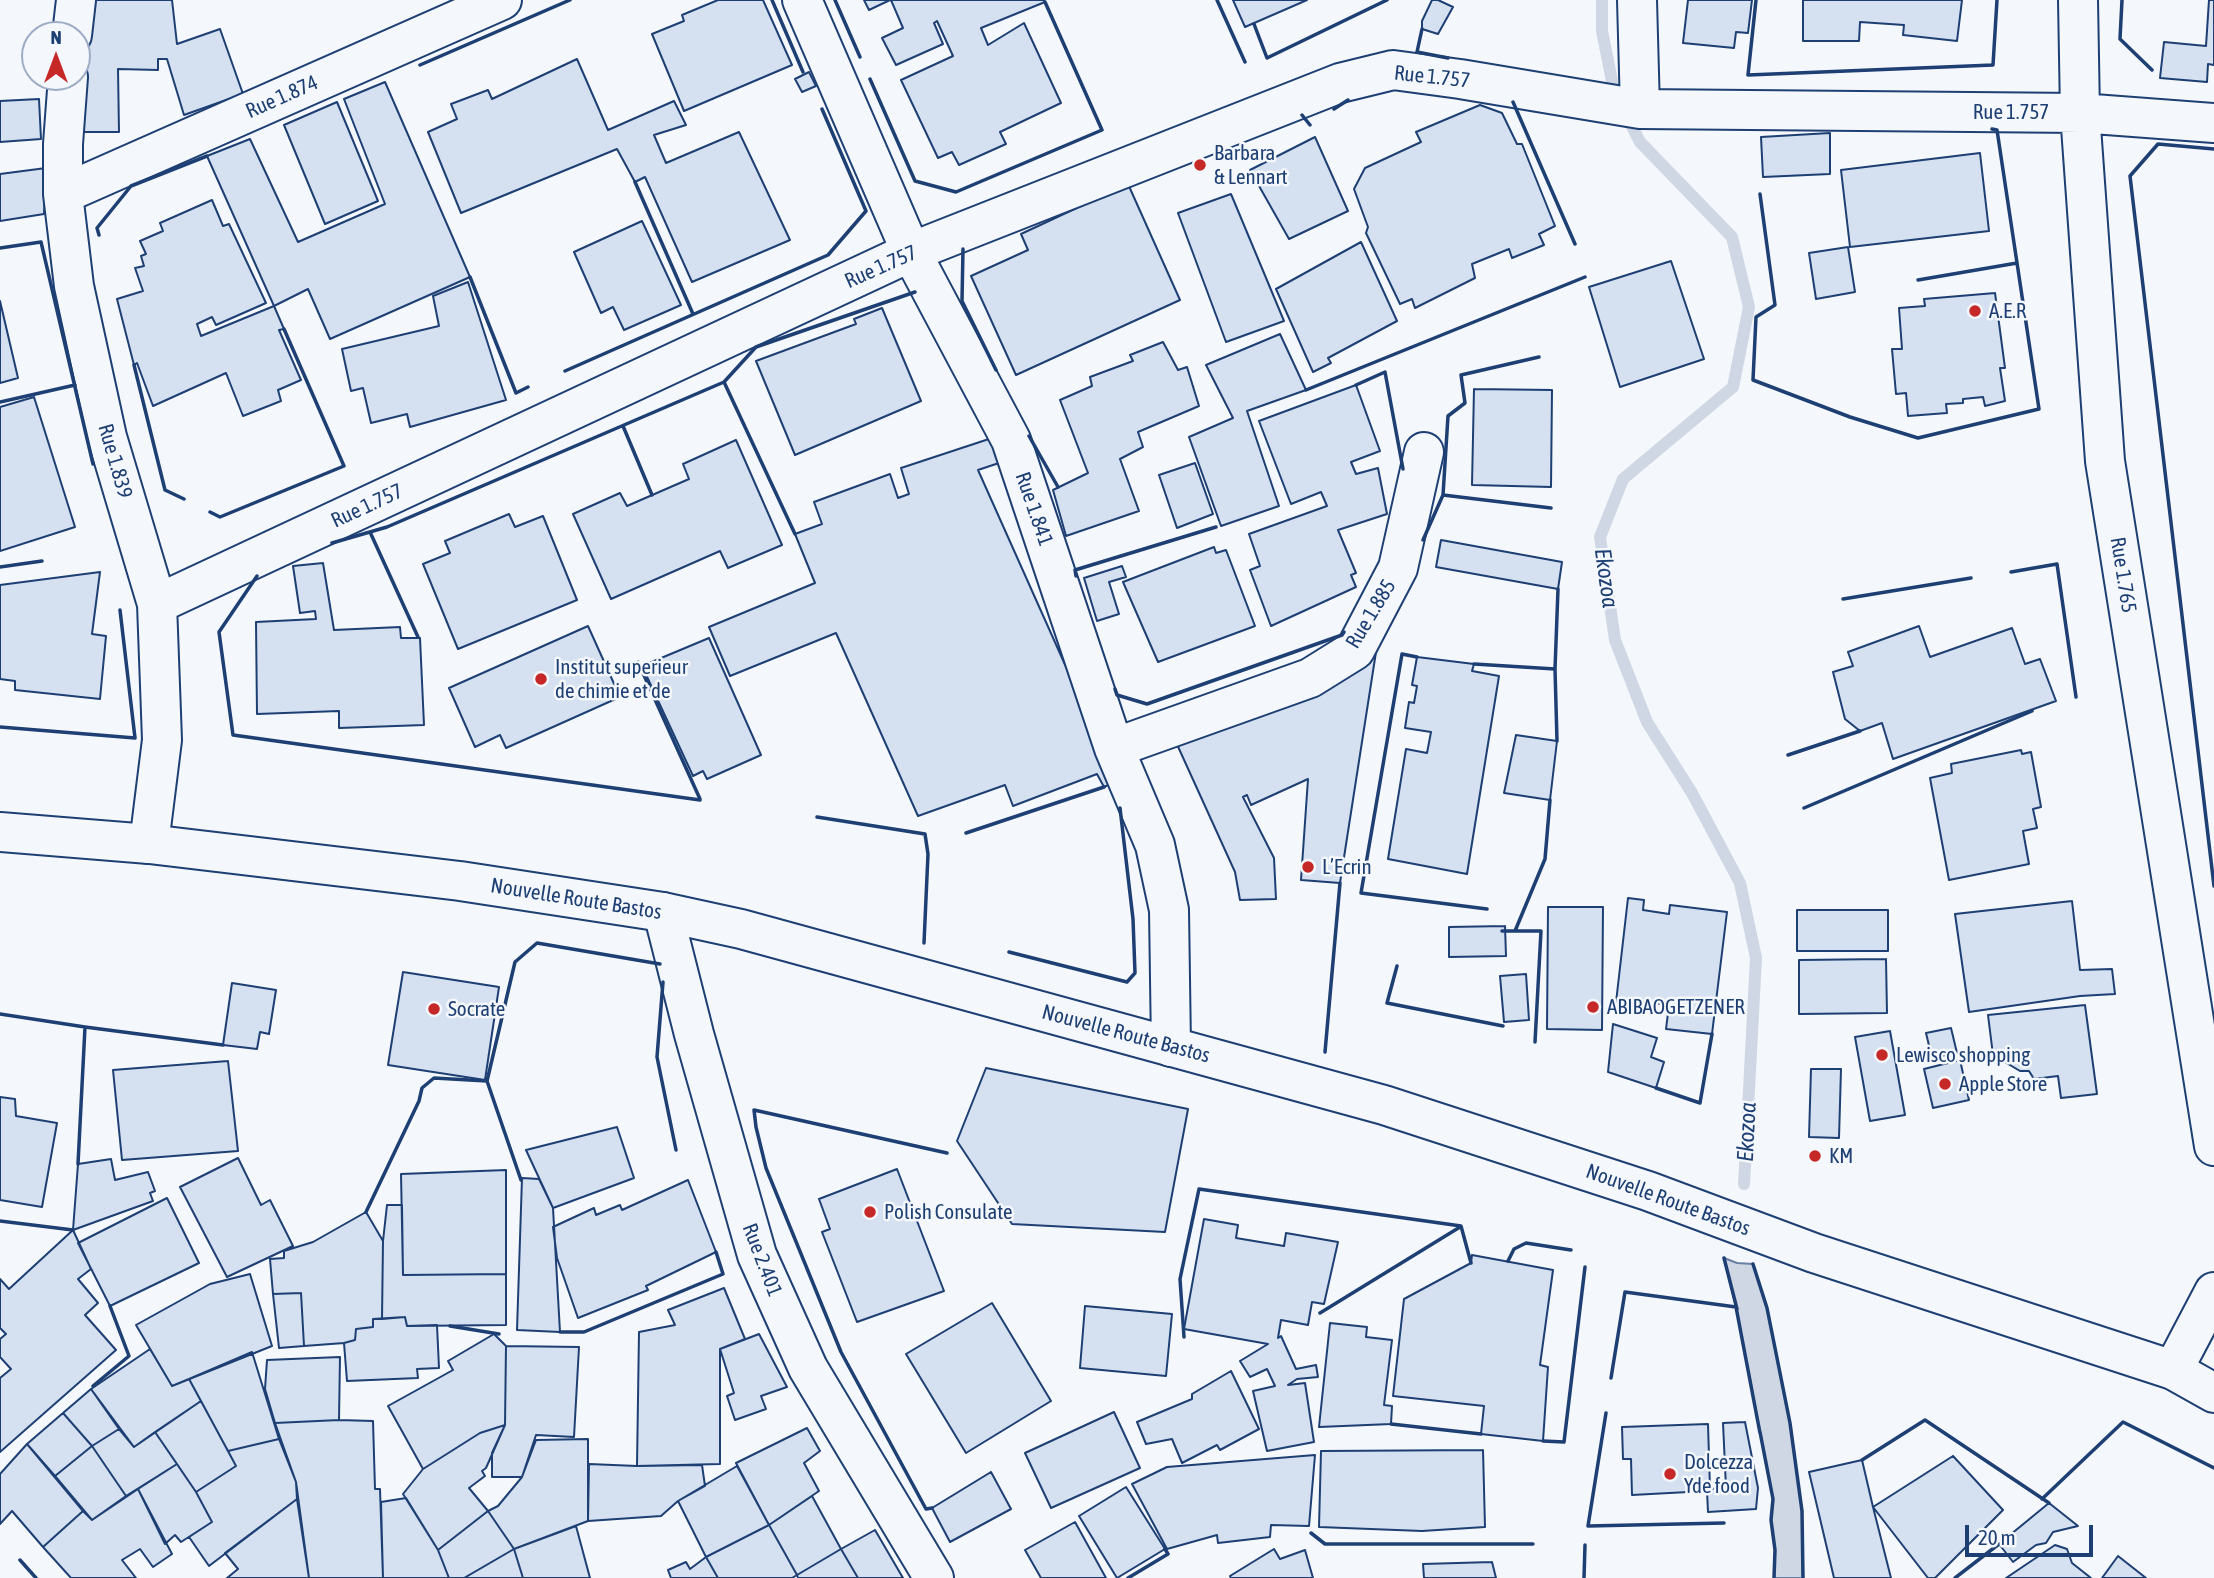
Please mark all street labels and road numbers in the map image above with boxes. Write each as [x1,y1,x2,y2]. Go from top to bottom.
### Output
street label: Rue 1.757 [1393,60,1471,94]
street label: Rue 1.874 [242,70,322,124]
street label: Rue 1.757 [1973,99,2049,125]
street label: Rue 1.757 [841,240,921,294]
street label: Rue 1.839 [92,421,138,501]
street label: Rue 1.841 [1010,469,1058,549]
street label: Rue 1.757 [327,478,407,534]
street label: Rue 1.765 [2105,535,2141,615]
street label: Rue 1.885 [1341,575,1401,653]
street label: Nouvelle Route Bastos [489,873,663,925]
street label: Nouvelle Route Bastos [1039,999,1213,1069]
street label: Nouvelle Route Bastos [1583,1159,1753,1241]
street label: Rue 2.401 [737,1220,787,1300]

